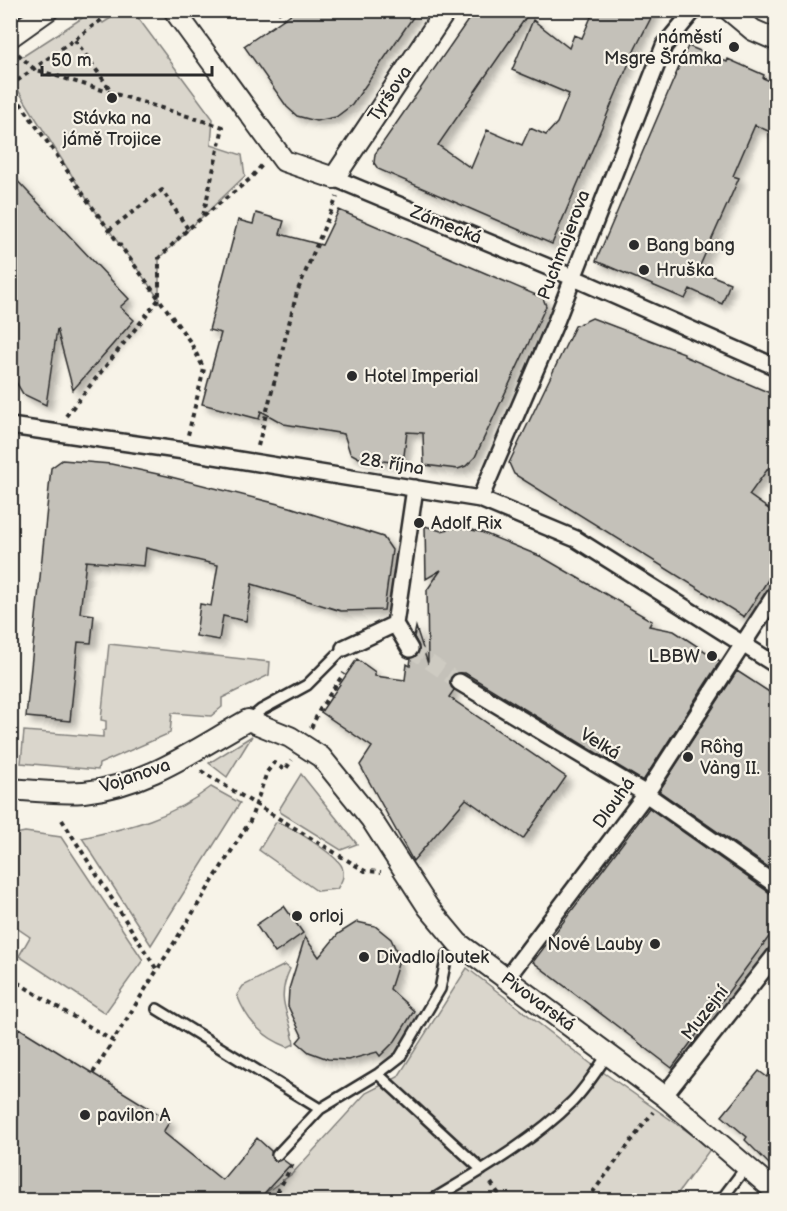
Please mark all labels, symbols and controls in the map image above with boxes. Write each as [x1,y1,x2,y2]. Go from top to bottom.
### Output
place label: náměstí Msgre Šrámka [604,27,723,69]
scale bar [42,39,212,77]
marker: náměstí Msgre Šrámka [727,40,741,54]
text: 50 m [51,50,92,71]
street label: Tyršova [364,62,416,126]
marker: Stávka na jámě Trojice [105,91,119,105]
place label: Stávka na jámě Trojice [62,108,161,150]
street label: Puchmajerova [533,187,595,303]
street label: Zámecká [406,201,485,249]
place label: Bang bang [646,235,735,256]
marker: Bang bang [627,238,641,252]
place label: Hruška [656,260,714,281]
marker: Hruška [637,263,651,277]
place label: Hotel Imperial [364,366,478,387]
marker: Hotel Imperial [345,369,359,383]
street label: 28. října [358,449,426,479]
place label: Adolf Rix [431,513,503,534]
marker: Adolf Rix [412,516,426,530]
place label: LBBW [649,646,701,667]
marker: LBBW [705,649,719,663]
street label: Velká [576,724,624,764]
place label: Rồng Vàng II. [700,737,760,779]
marker: Rồng Vàng II. [681,750,695,764]
street label: Vojanova [97,754,173,798]
street label: Dlouhá [589,774,639,832]
place label: orloj [309,906,344,927]
marker: orloj [290,909,304,923]
place label: Nové Lauby [547,934,644,955]
marker: Nové Lauby [648,937,662,951]
place label: Divadlo loutek [376,947,489,968]
marker: Divadlo loutek [357,950,371,964]
street label: Pivovarská [497,968,579,1036]
street label: Muzejní [677,981,733,1044]
place label: pavilon A [97,1105,171,1126]
marker: pavilon A [78,1108,92,1122]

